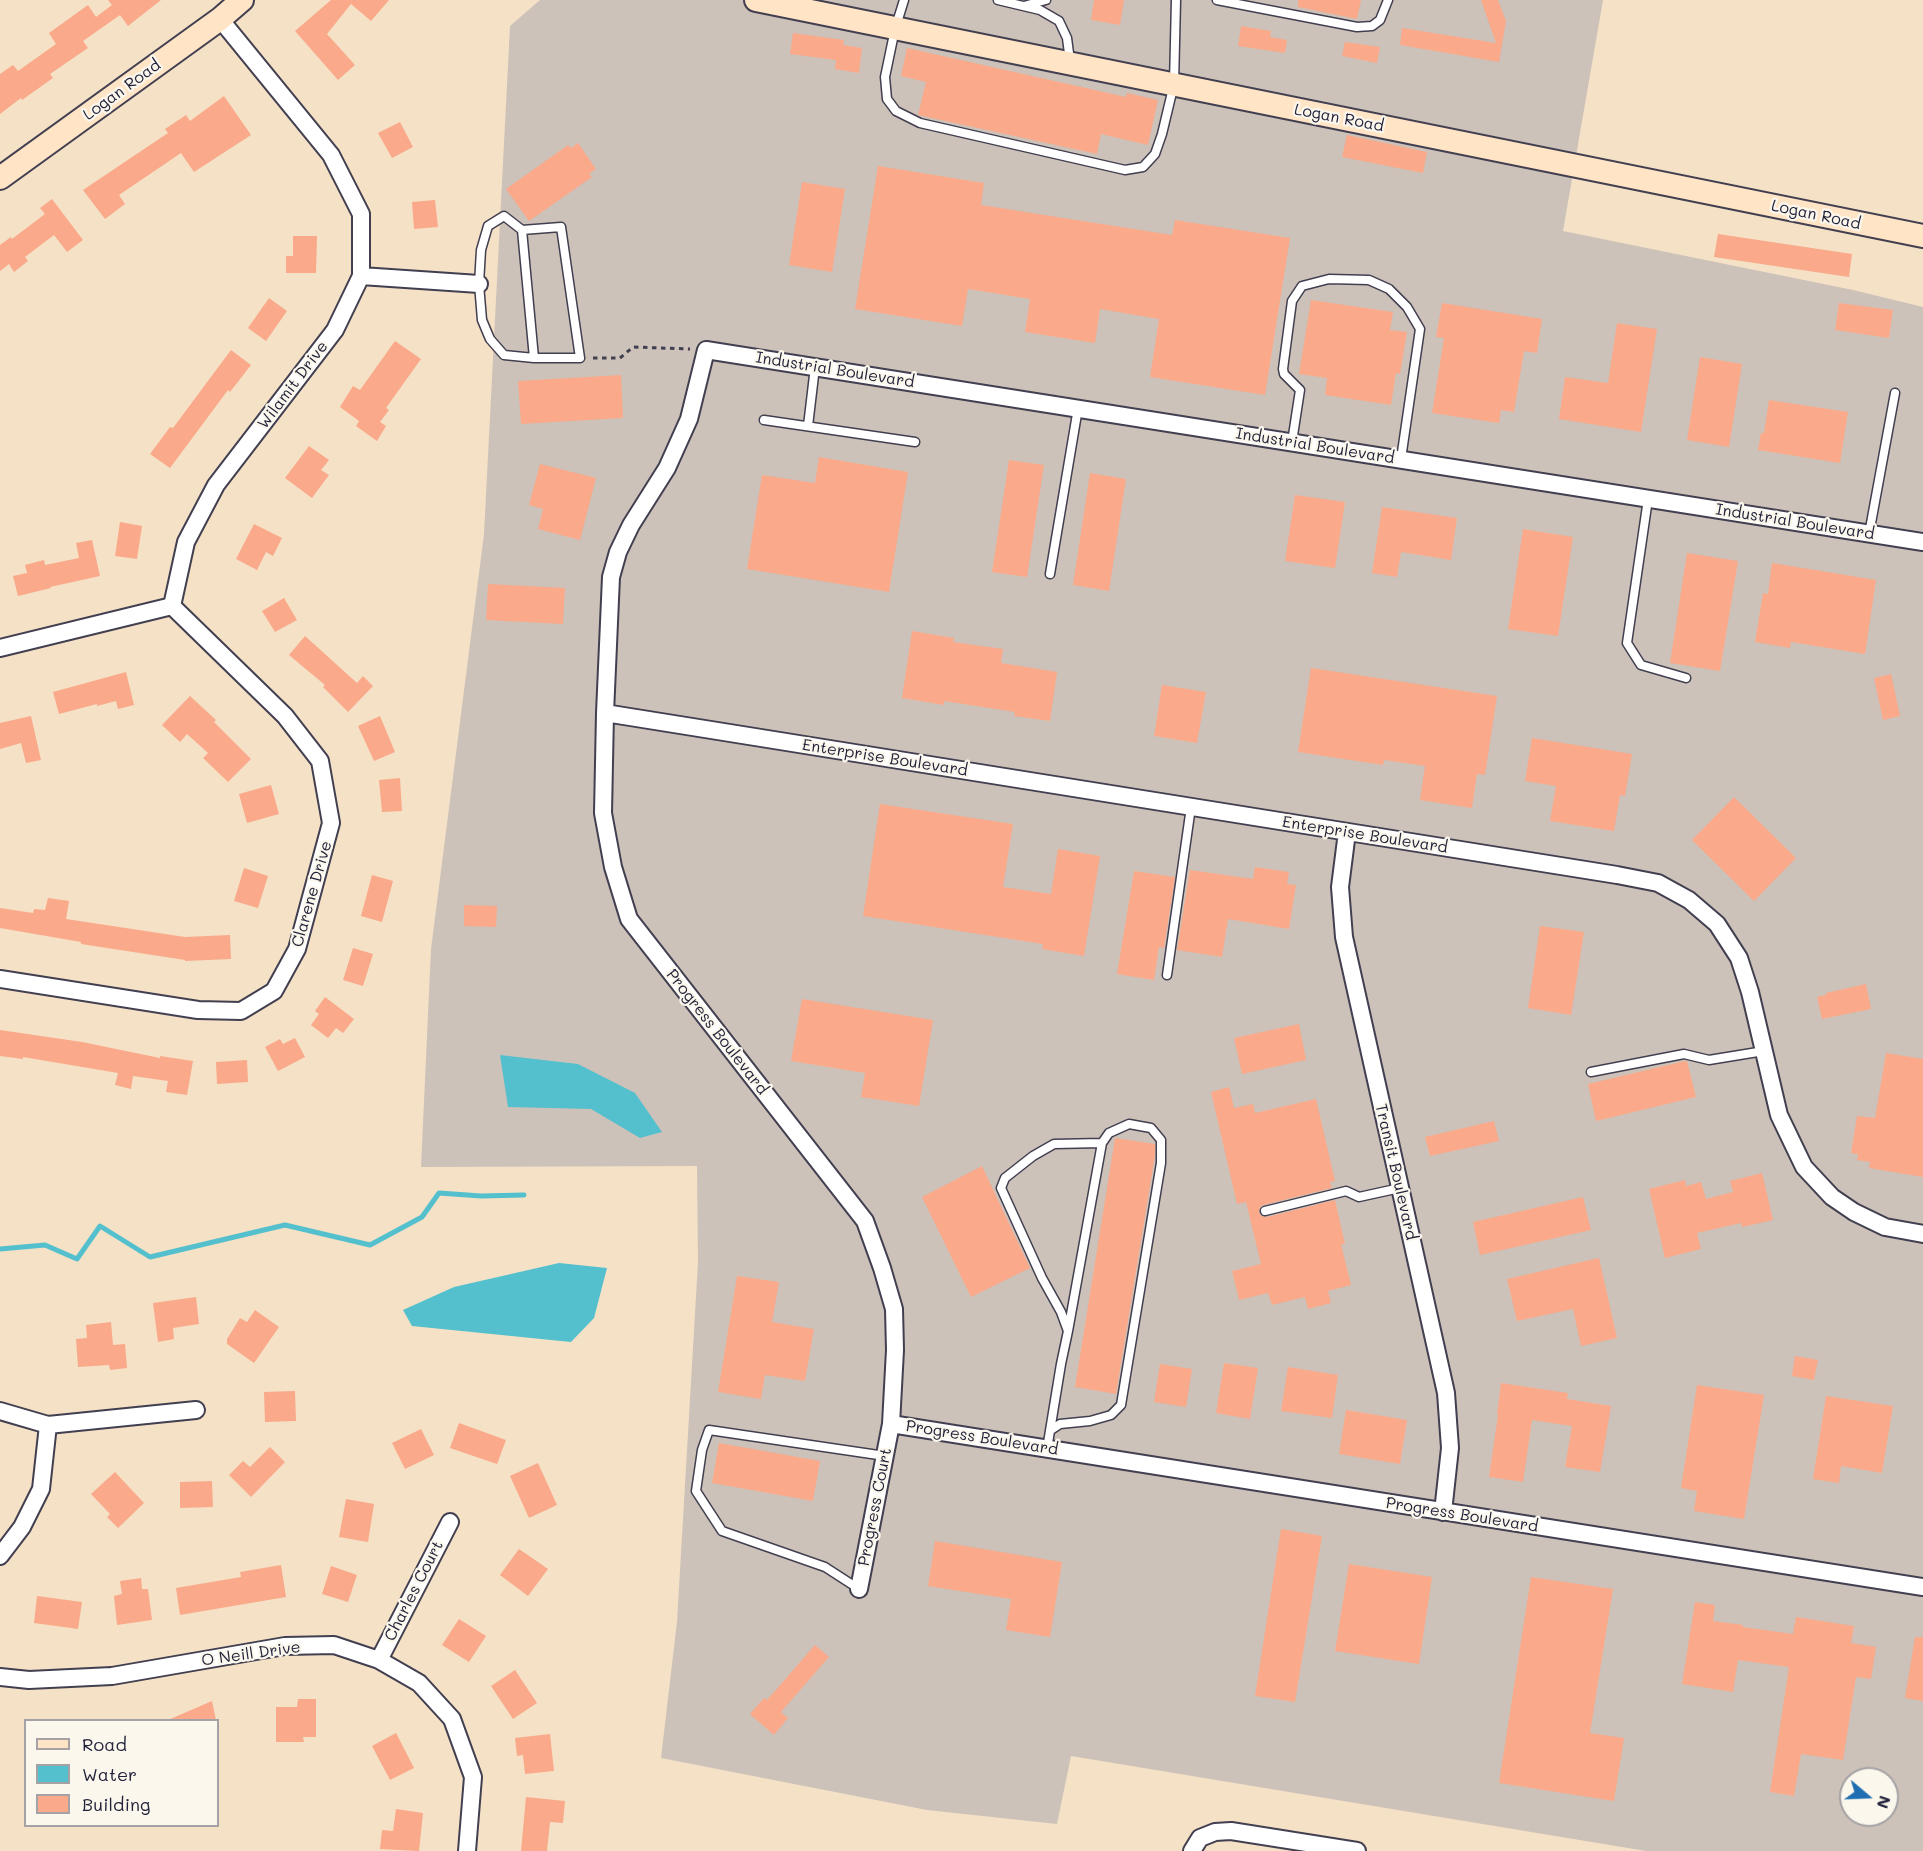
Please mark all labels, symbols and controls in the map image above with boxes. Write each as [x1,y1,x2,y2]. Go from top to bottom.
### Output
street label: Logan Road [80,55,164,125]
street label: Logan Road [1293,100,1385,136]
street label: Logan Road [1770,196,1862,234]
street label: Wilamit Drive [254,337,332,433]
street label: Industrial Boulevard [754,348,916,392]
street label: Industrial Boulevard [1234,424,1396,468]
street label: Industrial Boulevard [1714,500,1876,544]
street label: Enterprise Boulevard [801,735,969,781]
street label: Enterprise Boulevard [1281,812,1449,858]
street label: Clarene Drive [288,839,336,949]
street label: Progress Boulevard [662,965,772,1099]
street label: Transit Boulevard [1371,1102,1421,1242]
street label: Progress Boulevard [905,1416,1059,1460]
street label: Progress Court [854,1446,896,1568]
street label: Progress Boulevard [1385,1493,1539,1537]
street label: Charles Court [380,1538,448,1644]
street label: O Neill Drive [200,1638,302,1670]
legend [24,1719,219,1827]
text: Road [82,1732,127,1756]
text: Water [82,1762,137,1786]
north arrow [1839,1767,1899,1827]
text: Building [82,1792,150,1816]
text: N [1873,1793,1897,1812]

